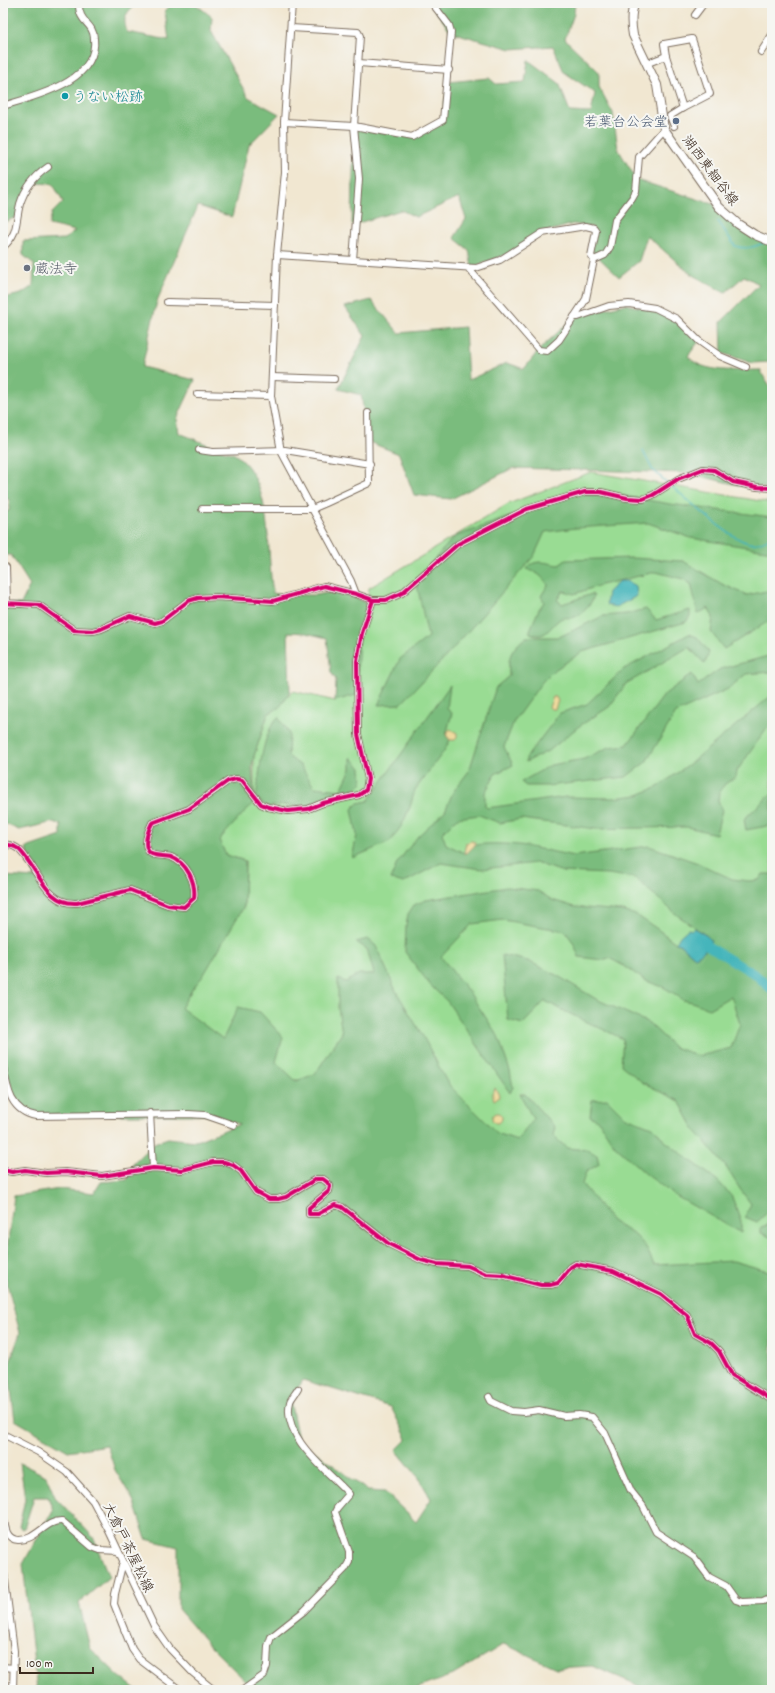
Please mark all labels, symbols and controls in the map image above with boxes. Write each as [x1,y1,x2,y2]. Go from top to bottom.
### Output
place label: うない松跡 [73,88,143,108]
marker: うない松跡 [60,91,70,101]
place label: 若葉台公会堂 [584,113,668,133]
marker: 若葉台公会堂 [671,116,681,126]
street label: 湖西東細谷線 [676,132,743,211]
place label: 蔵法寺 [35,260,77,280]
marker: 蔵法寺 [22,263,32,273]
street label: 大倉戸茶屋松線 [97,1499,158,1596]
scale bar [20,1649,93,1675]
text: 100 m [26,1656,53,1673]

